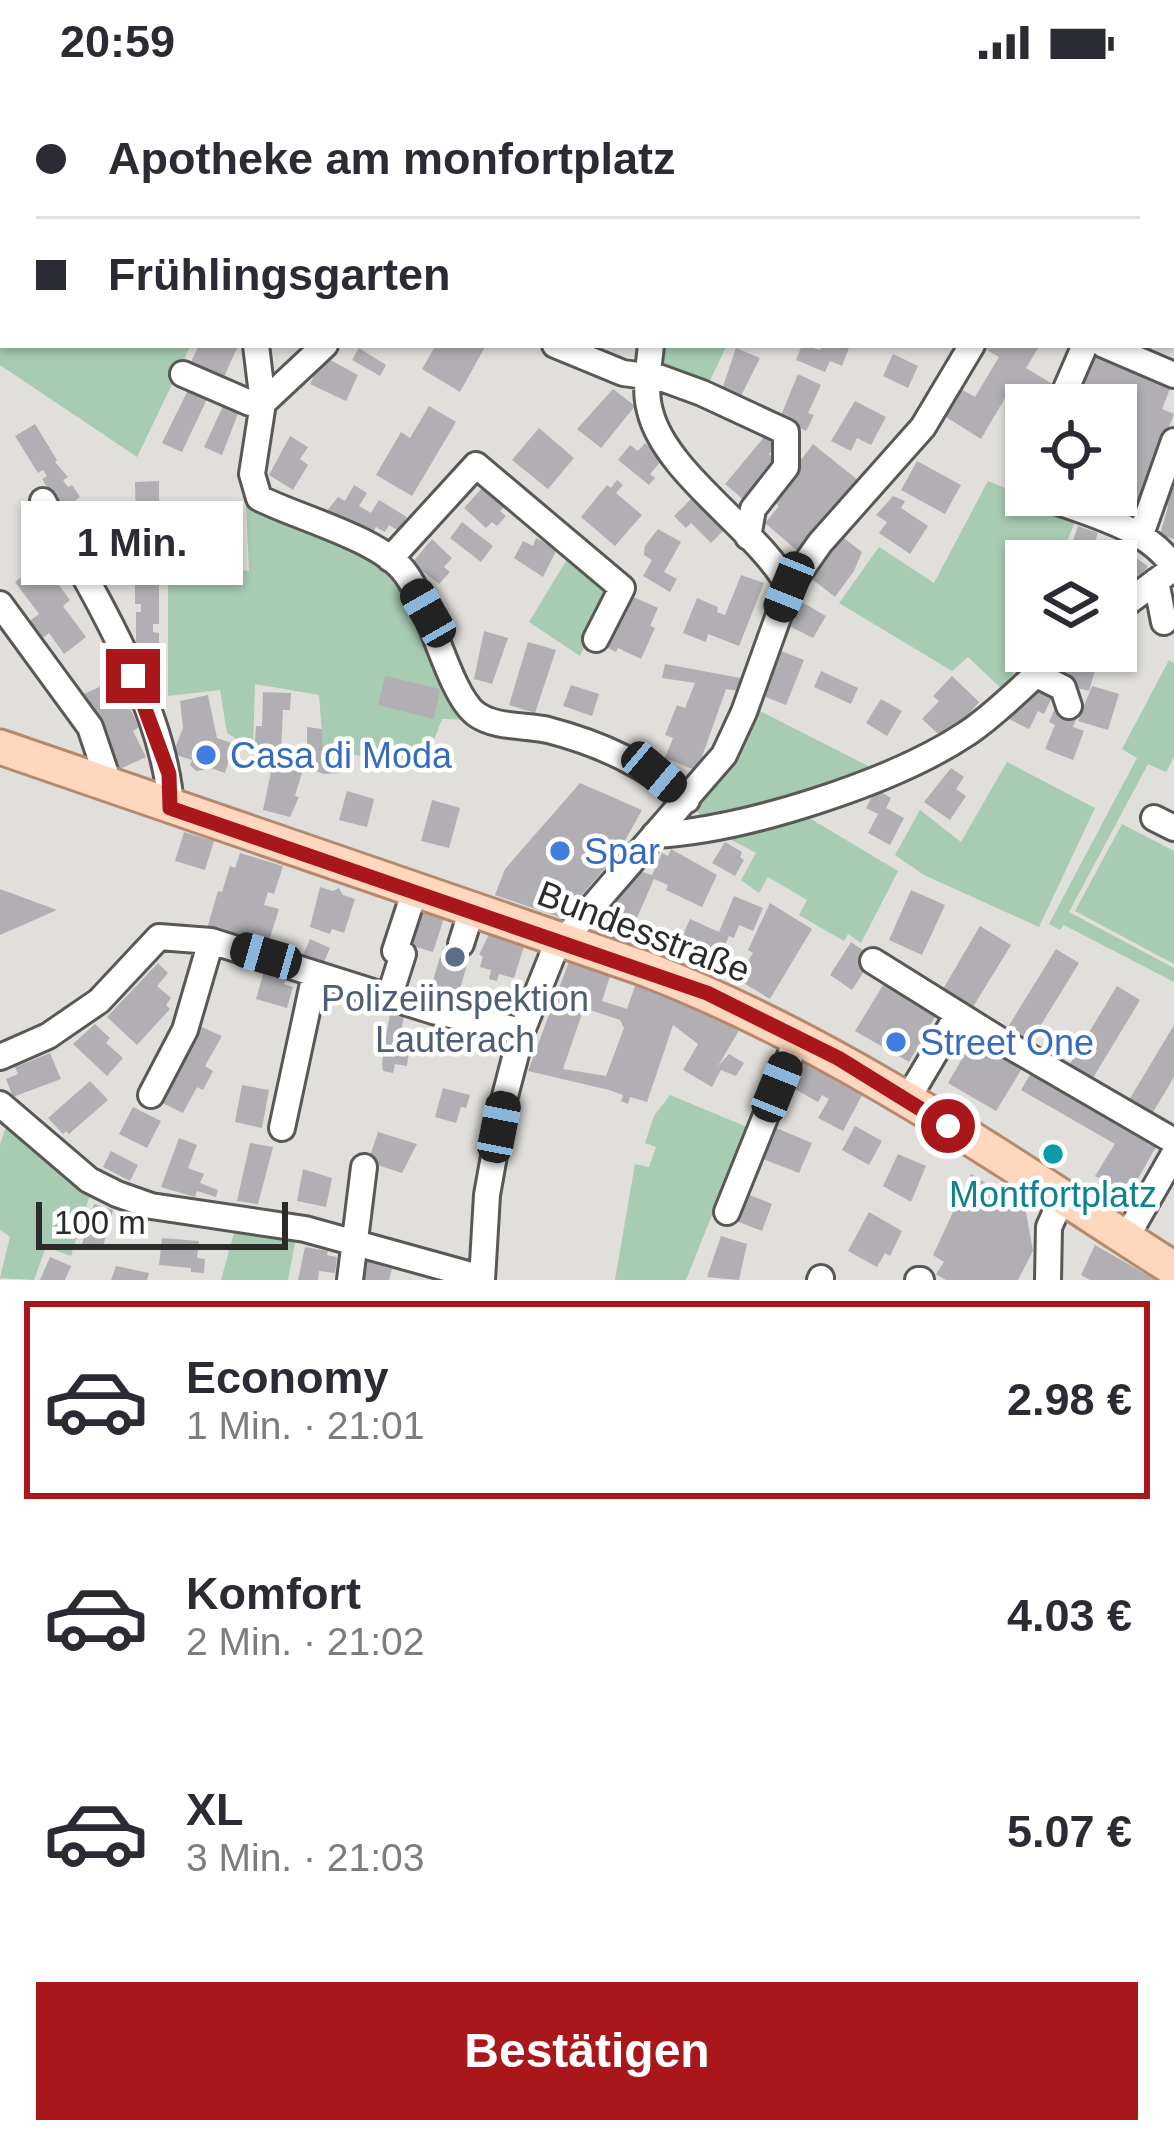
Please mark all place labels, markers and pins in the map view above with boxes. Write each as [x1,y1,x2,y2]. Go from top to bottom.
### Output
place label: Casa di Moda [230,735,453,776]
marker: Casa di Moda [193,742,219,768]
place label: Spar [584,831,660,872]
marker: Spar [547,838,573,864]
marker: Polizeiinspektion Lauterach [442,944,468,970]
place label: Polizeiinspektion Lauterach [321,978,589,1060]
place label: Street One [920,1022,1094,1063]
marker: Street One [883,1029,909,1055]
marker: Montfortplatz [1040,1141,1066,1167]
place label: Montfortplatz [949,1174,1157,1215]

